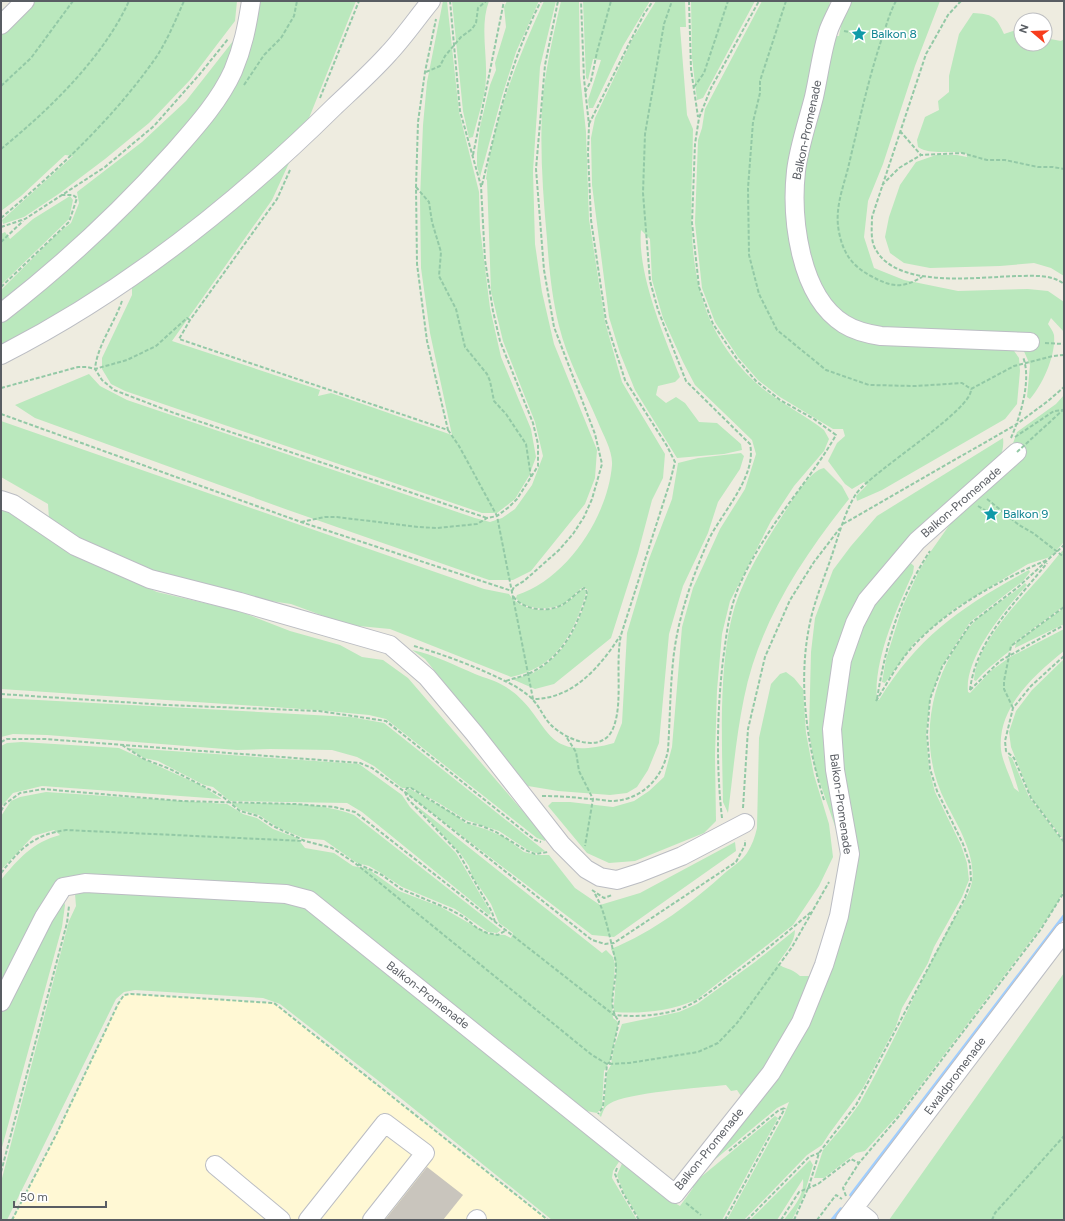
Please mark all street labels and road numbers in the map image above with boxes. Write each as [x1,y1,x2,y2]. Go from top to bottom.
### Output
street label: Balkon-Promenade [790,78,824,181]
street label: Balkon-Promenade [918,463,1004,541]
street label: Balkon-Promenade [827,753,855,856]
street label: Balkon-Promenade [384,958,473,1032]
street label: Ewaldpromenade [921,1034,989,1118]
street label: Balkon-Promenade [672,1105,747,1193]

